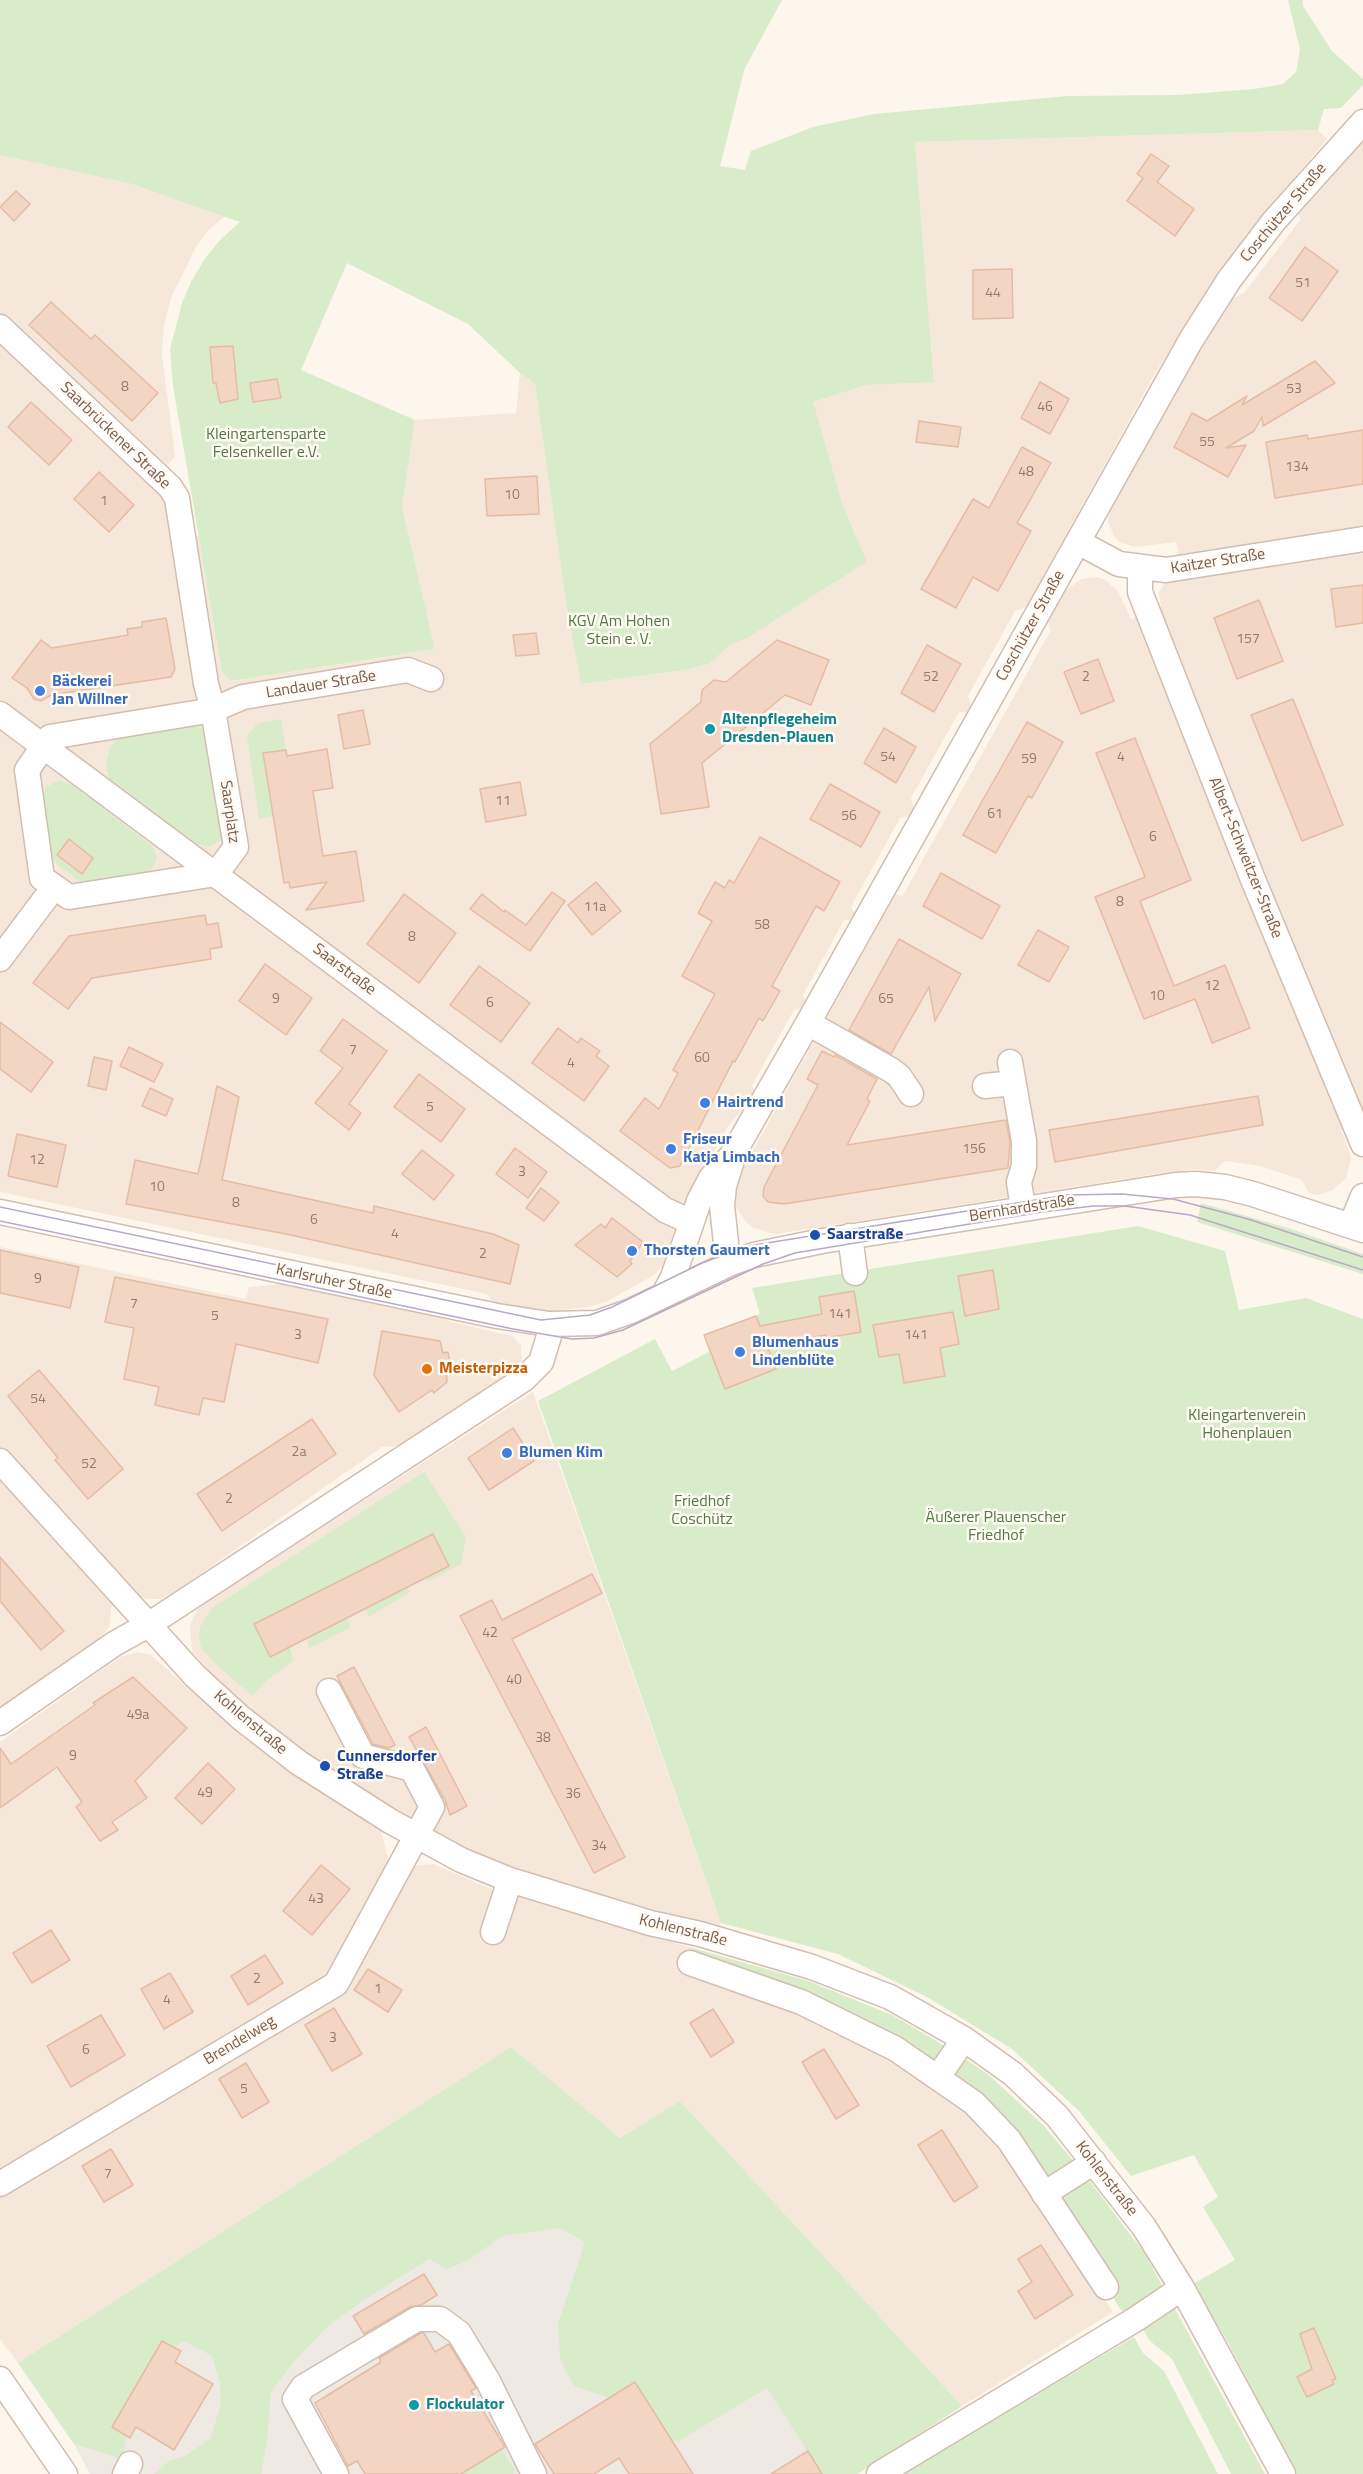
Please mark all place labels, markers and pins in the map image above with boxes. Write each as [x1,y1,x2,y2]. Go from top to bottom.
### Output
place label: Bäckerei Jan Willner [52,672,128,710]
marker: Bäckerei Jan Willner [33,684,47,698]
place label: Altenpflegeheim Dresden-Plauen [722,710,837,748]
marker: Altenpflegeheim Dresden-Plauen [703,722,717,736]
place label: Hairtrend [717,1093,784,1113]
marker: Hairtrend [698,1096,712,1110]
place label: Friseur Katja Limbach [683,1130,780,1168]
marker: Friseur Katja Limbach [664,1142,678,1156]
place label: Saarstraße [827,1225,903,1245]
marker: Saarstraße [808,1228,822,1242]
place label: Thorsten Gaumert [644,1241,770,1261]
marker: Thorsten Gaumert [625,1244,639,1258]
place label: Blumenhaus Lindenblüte [752,1333,839,1371]
marker: Blumenhaus Lindenblüte [733,1345,747,1359]
place label: Meisterpizza [439,1359,528,1379]
marker: Meisterpizza [420,1362,434,1376]
place label: Blumen Kim [519,1443,603,1463]
marker: Blumen Kim [500,1446,514,1460]
place label: Cunnersdorfer Straße [337,1747,437,1785]
marker: Cunnersdorfer Straße [318,1759,332,1773]
place label: Flockulator [426,2395,504,2415]
marker: Flockulator [407,2398,421,2412]

